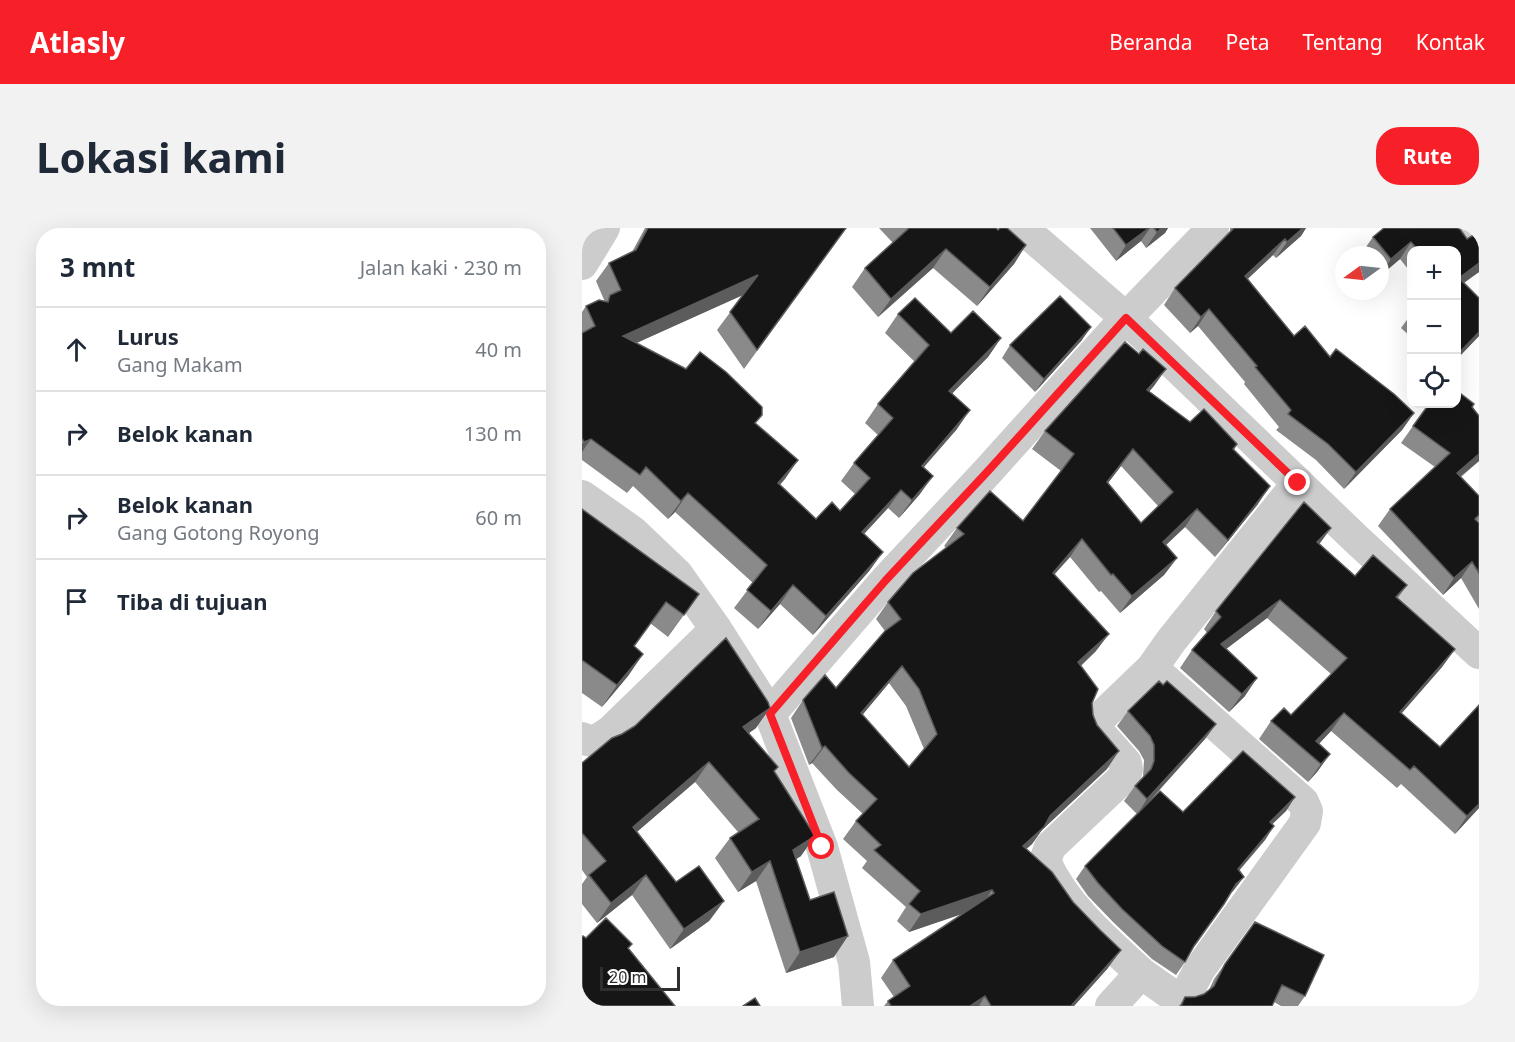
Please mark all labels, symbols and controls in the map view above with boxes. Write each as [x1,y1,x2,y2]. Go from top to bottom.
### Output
text: Atlasly [30,23,125,61]
text: Beranda [1109,28,1193,56]
text: Peta [1226,28,1269,56]
text: Tentang [1302,28,1383,56]
text: Kontak [1416,28,1485,56]
button: Rute [1376,127,1479,185]
text: Lokasi kami [36,128,286,185]
north arrow [1335,246,1389,300]
map controls [1407,246,1461,408]
button: + [1407,246,1461,300]
text: 3 mnt [60,249,135,285]
text: Jalan kaki · 230 m [360,254,522,281]
button: − [1407,300,1461,354]
text: Lurus [117,321,179,351]
icon: ahead [60,333,93,366]
text: 40 m [475,336,522,363]
text: Gang Makam [117,351,243,378]
button: locate [1407,354,1461,408]
icon: right [60,417,93,450]
text: Belok kanan [117,418,253,448]
text: 130 m [464,420,522,447]
route end [1284,469,1310,495]
text: Belok kanan [117,489,253,519]
icon: right [60,501,93,534]
text: 60 m [475,504,522,531]
text: Gang Gotong Royong [117,519,320,546]
icon: arrive [60,585,93,618]
text: Tiba di tujuan [117,586,267,616]
route start [808,833,834,859]
scale bar [600,964,680,992]
text: 20 m [609,966,646,988]

